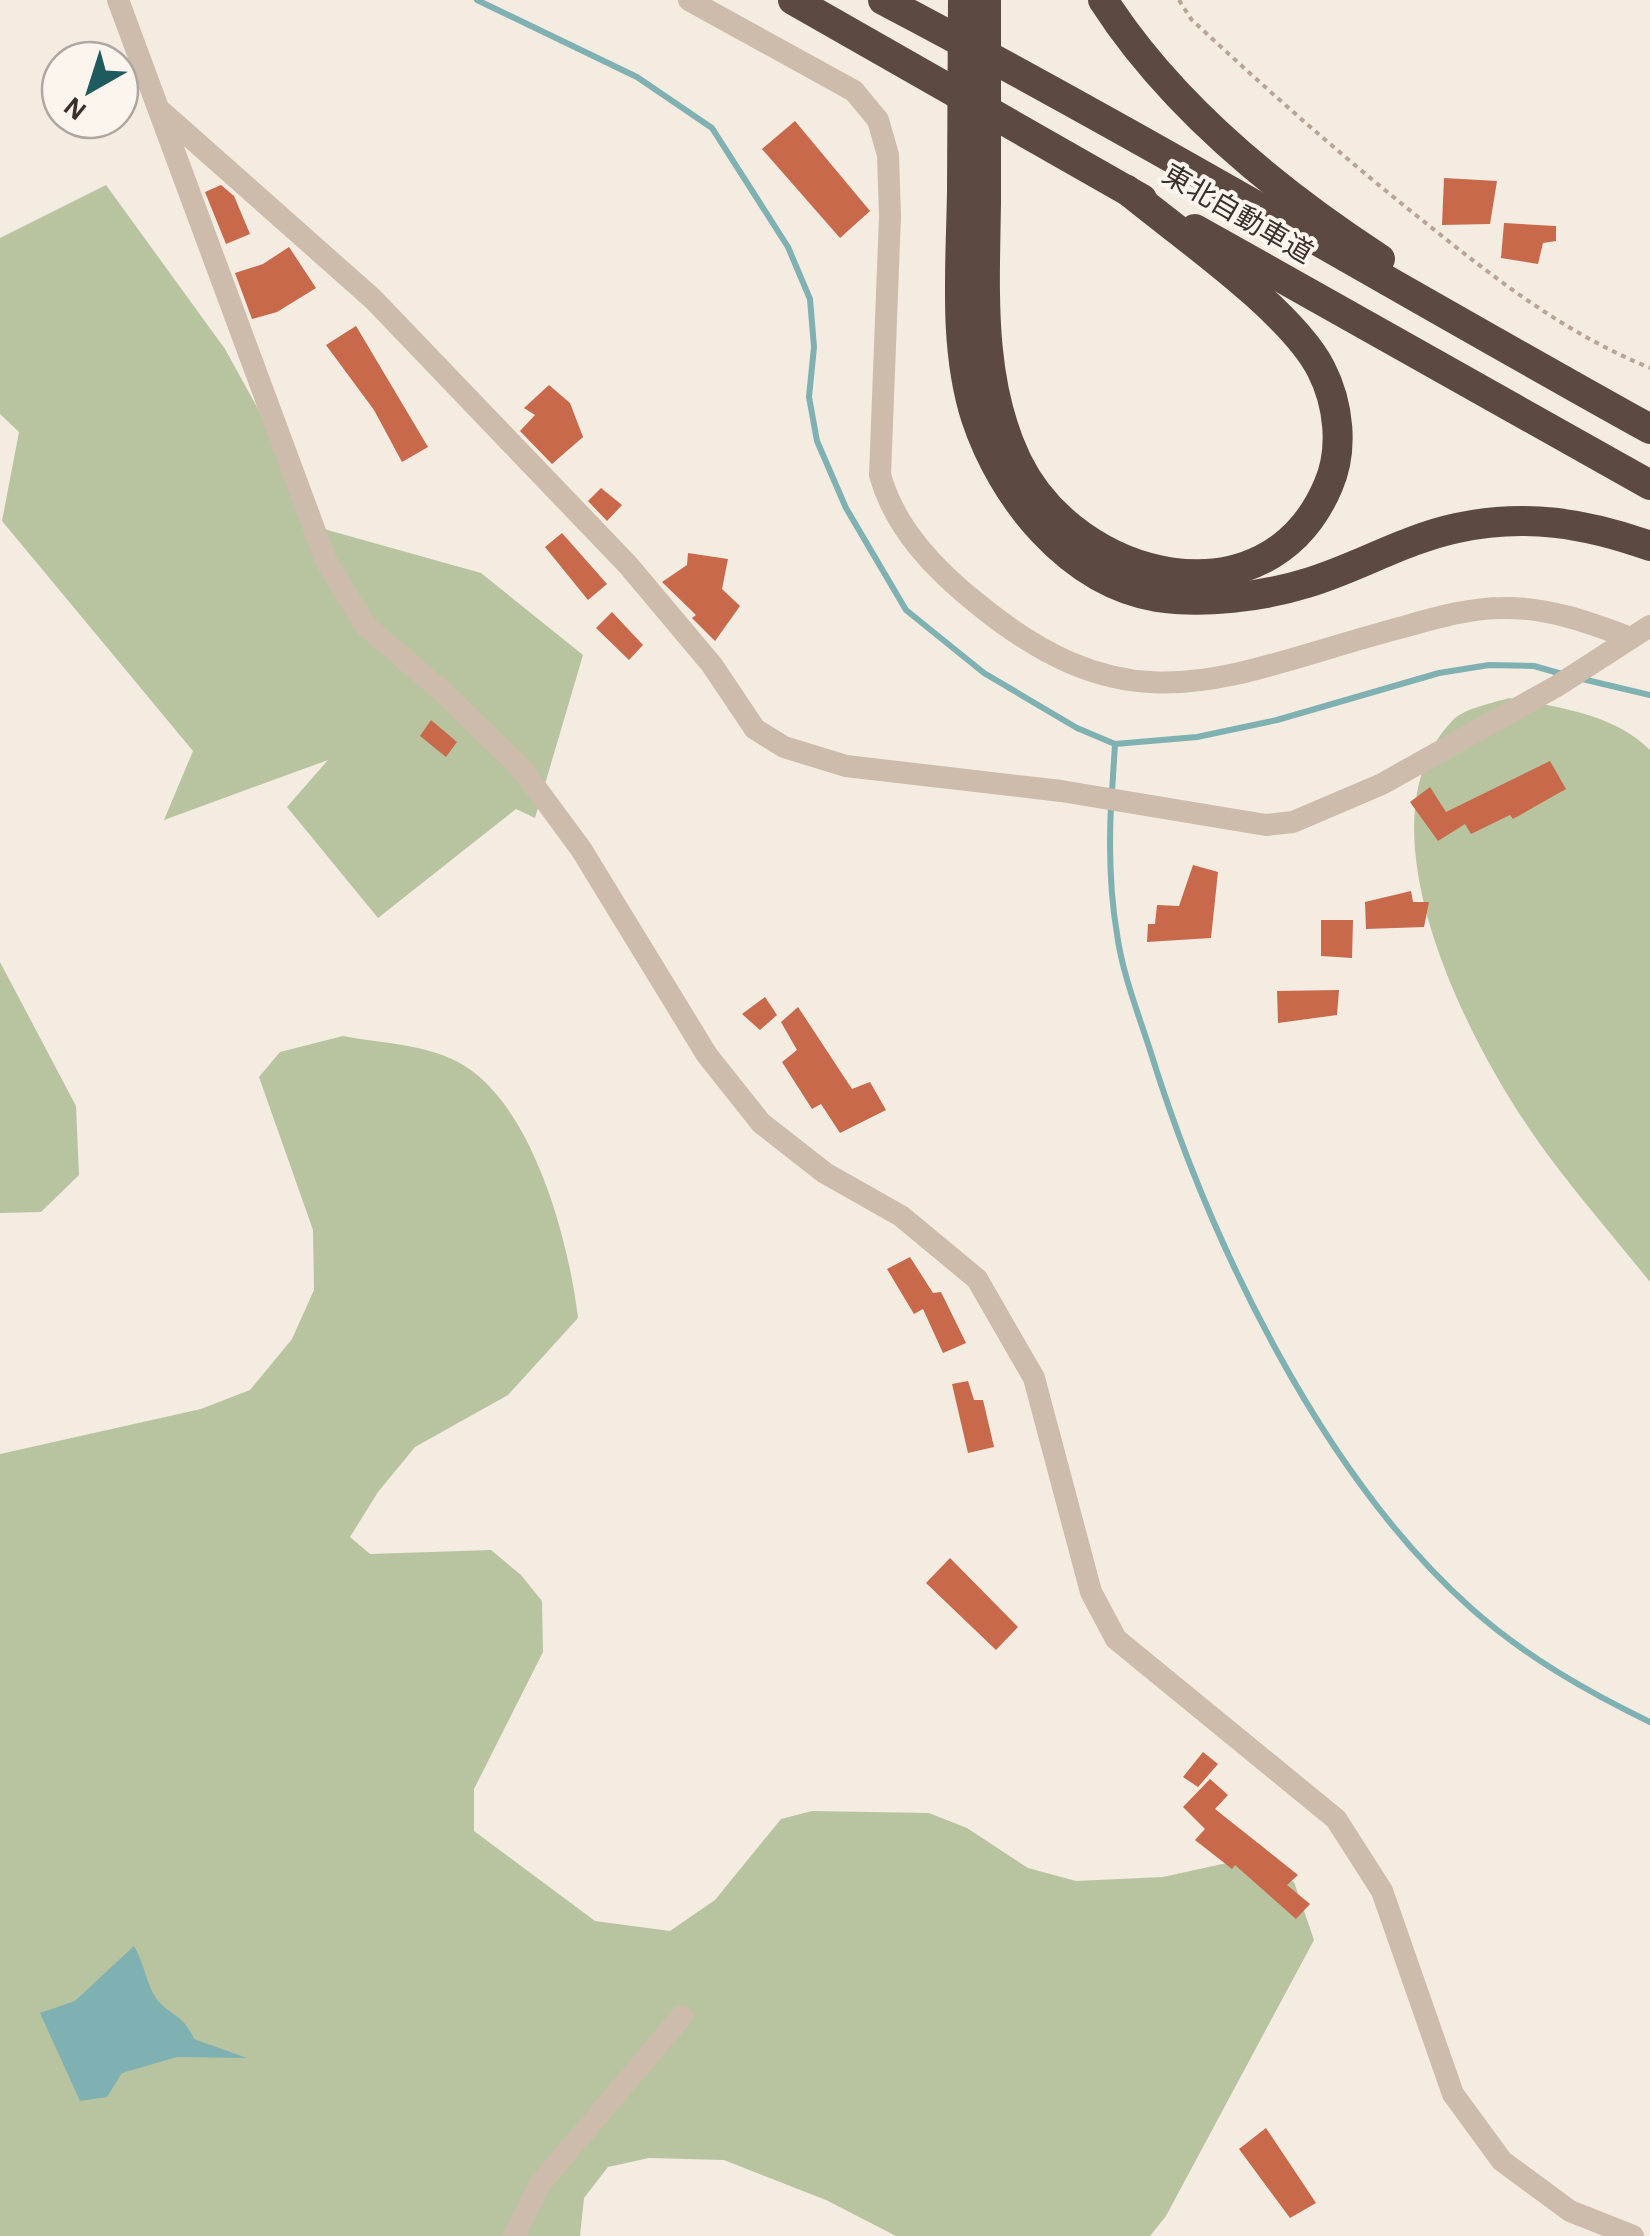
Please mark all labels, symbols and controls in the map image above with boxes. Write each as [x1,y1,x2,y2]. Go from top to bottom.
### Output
north arrow [40,40,140,140]
text: N [59,91,92,125]
street label: 東北自動車道 [1157,159,1318,269]

